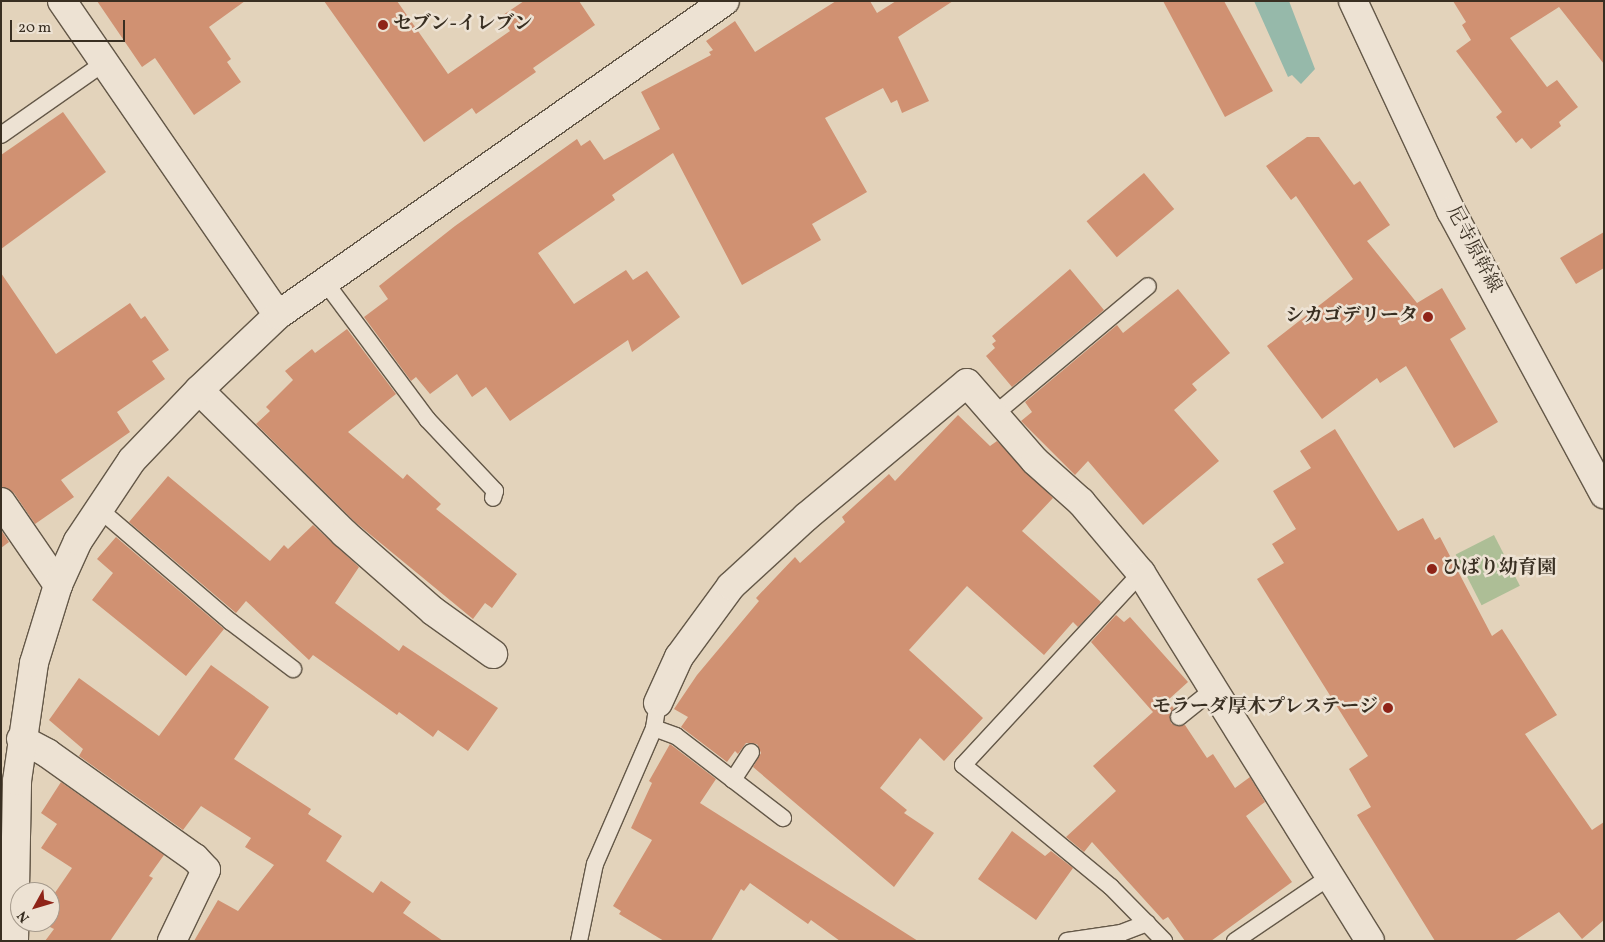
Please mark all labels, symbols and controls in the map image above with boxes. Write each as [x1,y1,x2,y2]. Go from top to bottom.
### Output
scale bar [12,10,128,42]
place label: セブン-イレブン [393,14,534,36]
text: 20 m [18,18,51,39]
marker: セブン-イレブン [377,19,389,31]
street label: 尼寺原幹線 [1441,203,1505,297]
place label: シカゴデリータ [1285,306,1418,328]
marker: シカゴデリータ [1422,311,1434,323]
place label: ひばり幼育園 [1442,558,1556,580]
marker: ひばり幼育園 [1426,563,1438,575]
place label: モラーダ厚木プレステージ [1150,697,1378,719]
marker: モラーダ厚木プレステージ [1382,702,1394,714]
north arrow [10,882,60,932]
text: N [13,906,34,926]

